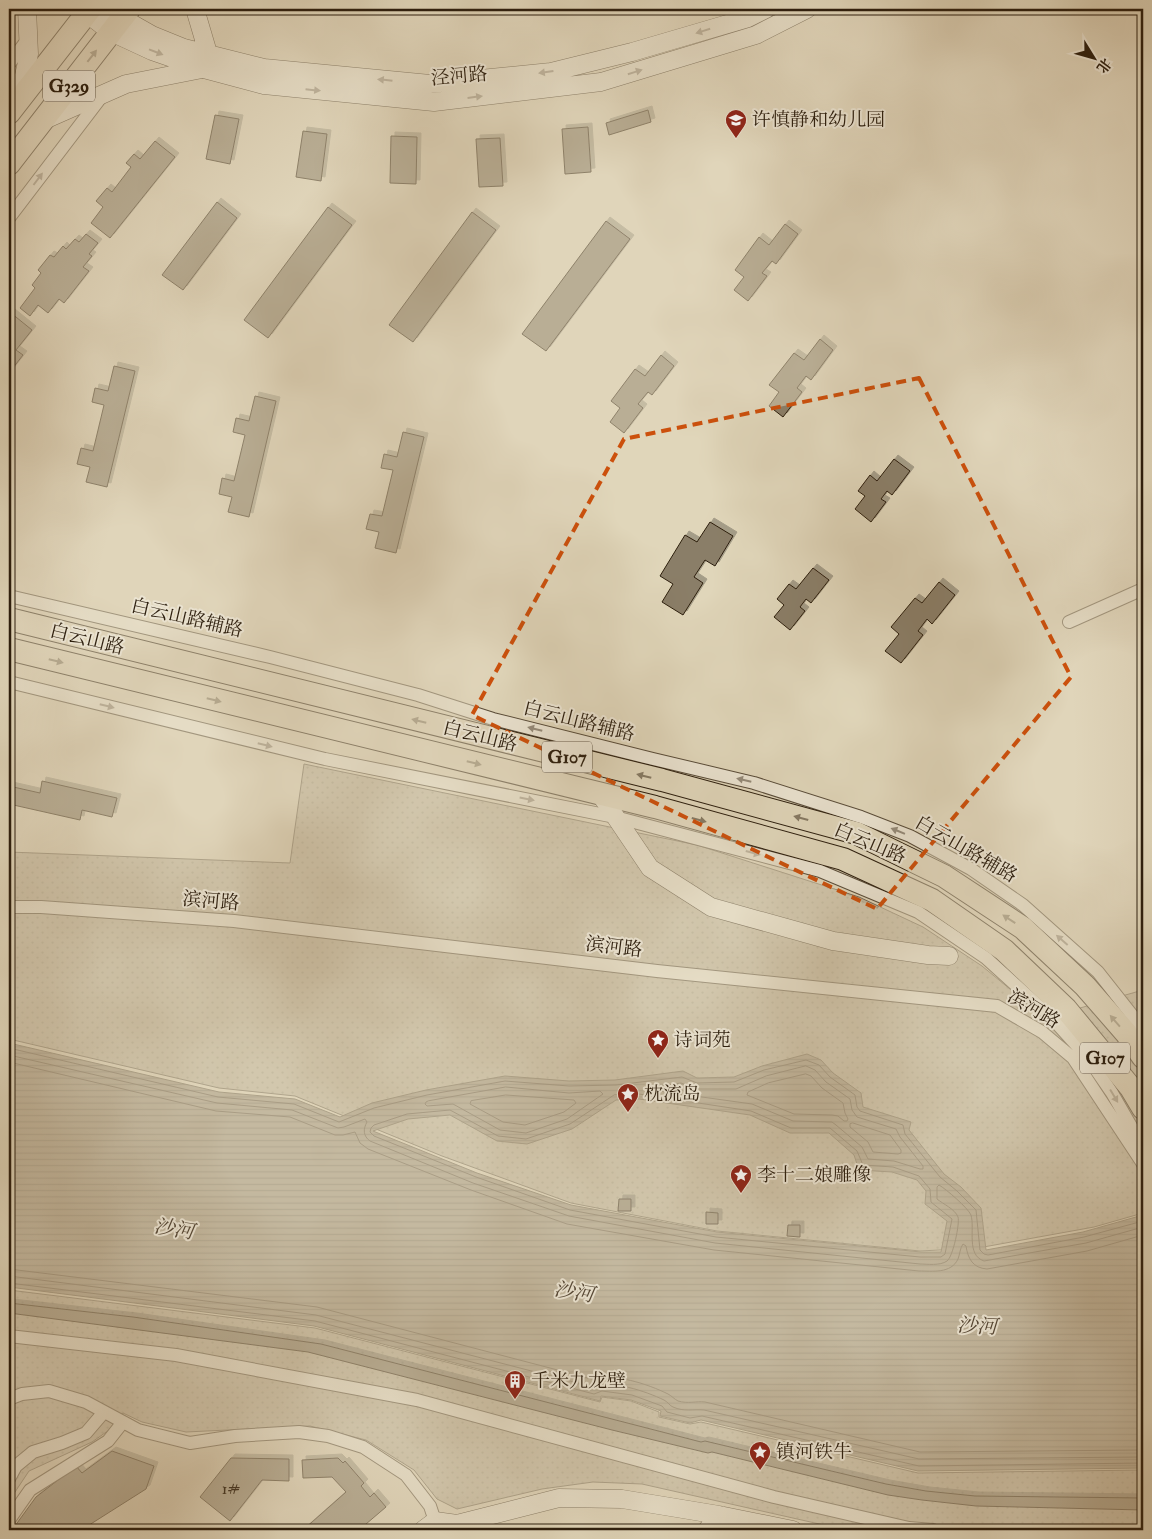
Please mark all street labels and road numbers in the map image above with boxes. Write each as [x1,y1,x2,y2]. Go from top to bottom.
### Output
street label: 泾河路 [430,62,488,90]
road number: G329 [43,70,95,102]
street label: 白云山路辅路 [129,593,245,643]
street label: 白云山路 [47,618,127,660]
street label: 白云山路辅路 [521,696,637,746]
street label: 白云山路 [440,715,520,757]
road number: G107 [542,742,592,772]
street label: 白云山路辅路 [911,810,1021,888]
street label: 白云山路 [830,817,910,869]
street label: 滨河路 [182,887,240,915]
street label: 滨河路 [584,932,644,962]
street label: 滨河路 [1003,984,1065,1034]
road number: G107 [1080,1042,1130,1074]

